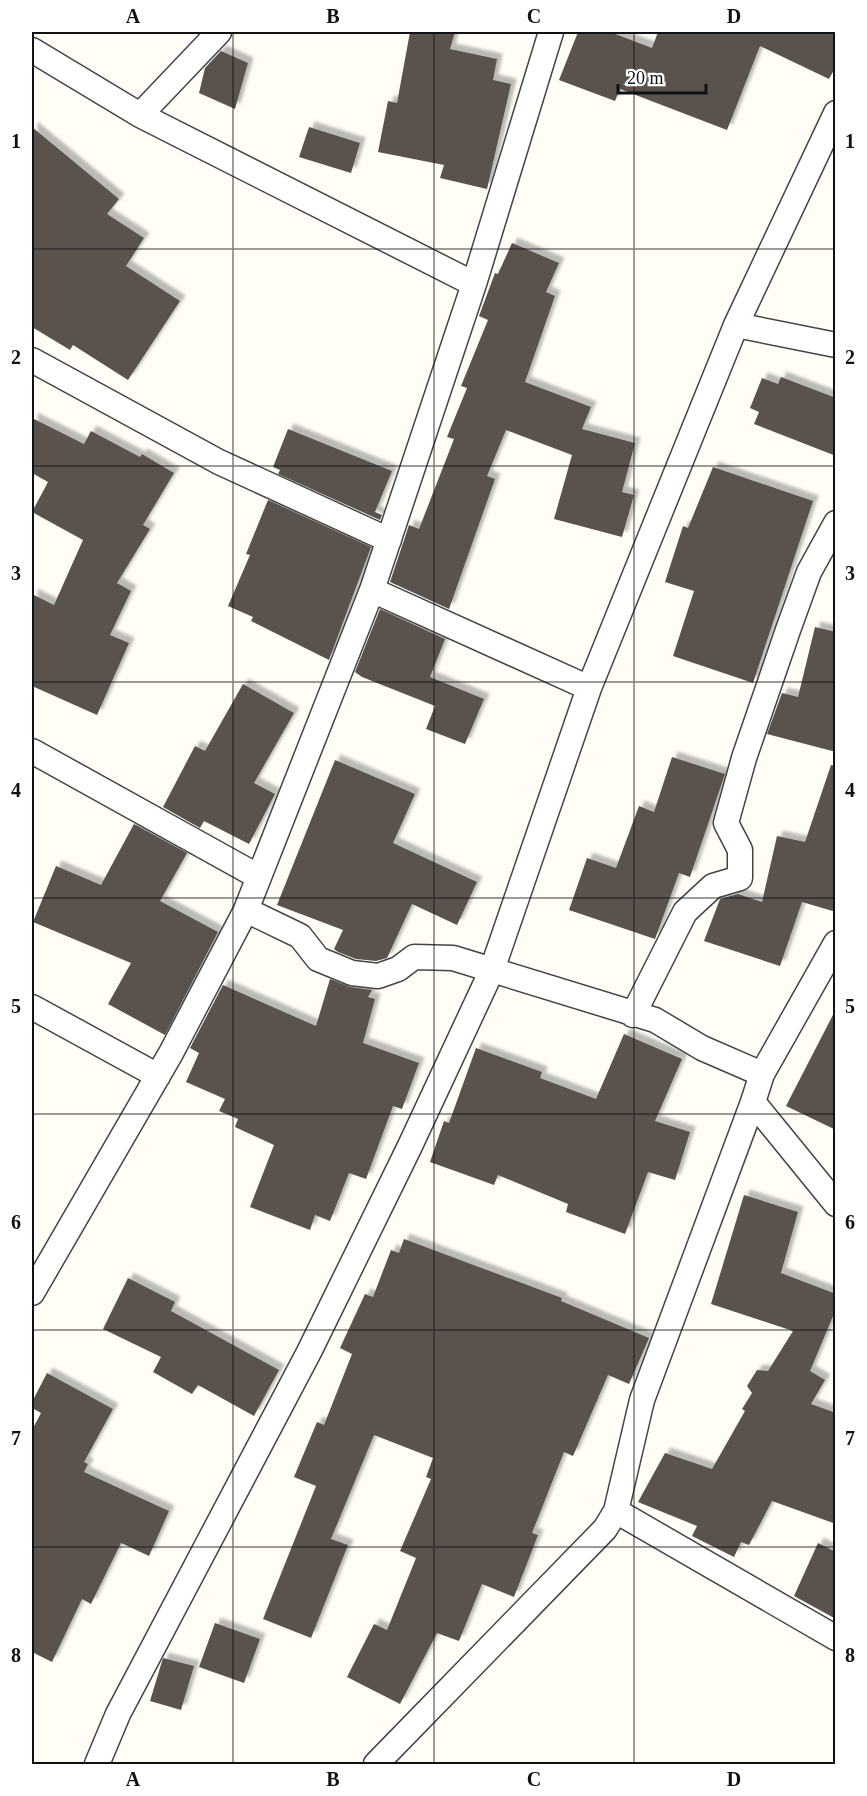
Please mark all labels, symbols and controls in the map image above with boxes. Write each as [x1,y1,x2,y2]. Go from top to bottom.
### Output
text: A [126,5,141,27]
text: B [326,5,340,27]
text: C [527,5,541,27]
text: D [727,5,741,27]
scale bar [618,57,706,95]
text: 20 m [627,68,664,88]
text: 1 [11,130,21,152]
text: 1 [845,130,855,152]
text: 2 [11,346,21,368]
text: 2 [845,346,855,368]
text: 3 [11,562,21,584]
text: 3 [845,562,855,584]
text: 4 [11,779,21,801]
text: 4 [845,779,855,801]
text: 5 [11,995,21,1017]
text: 5 [845,995,855,1017]
text: 6 [11,1211,21,1233]
text: 6 [845,1211,855,1233]
text: 7 [11,1427,21,1449]
text: 7 [845,1427,855,1449]
text: 8 [11,1644,21,1666]
text: 8 [845,1644,855,1666]
text: A [126,1768,141,1790]
text: B [326,1768,340,1790]
text: C [527,1768,541,1790]
text: D [727,1768,741,1790]

